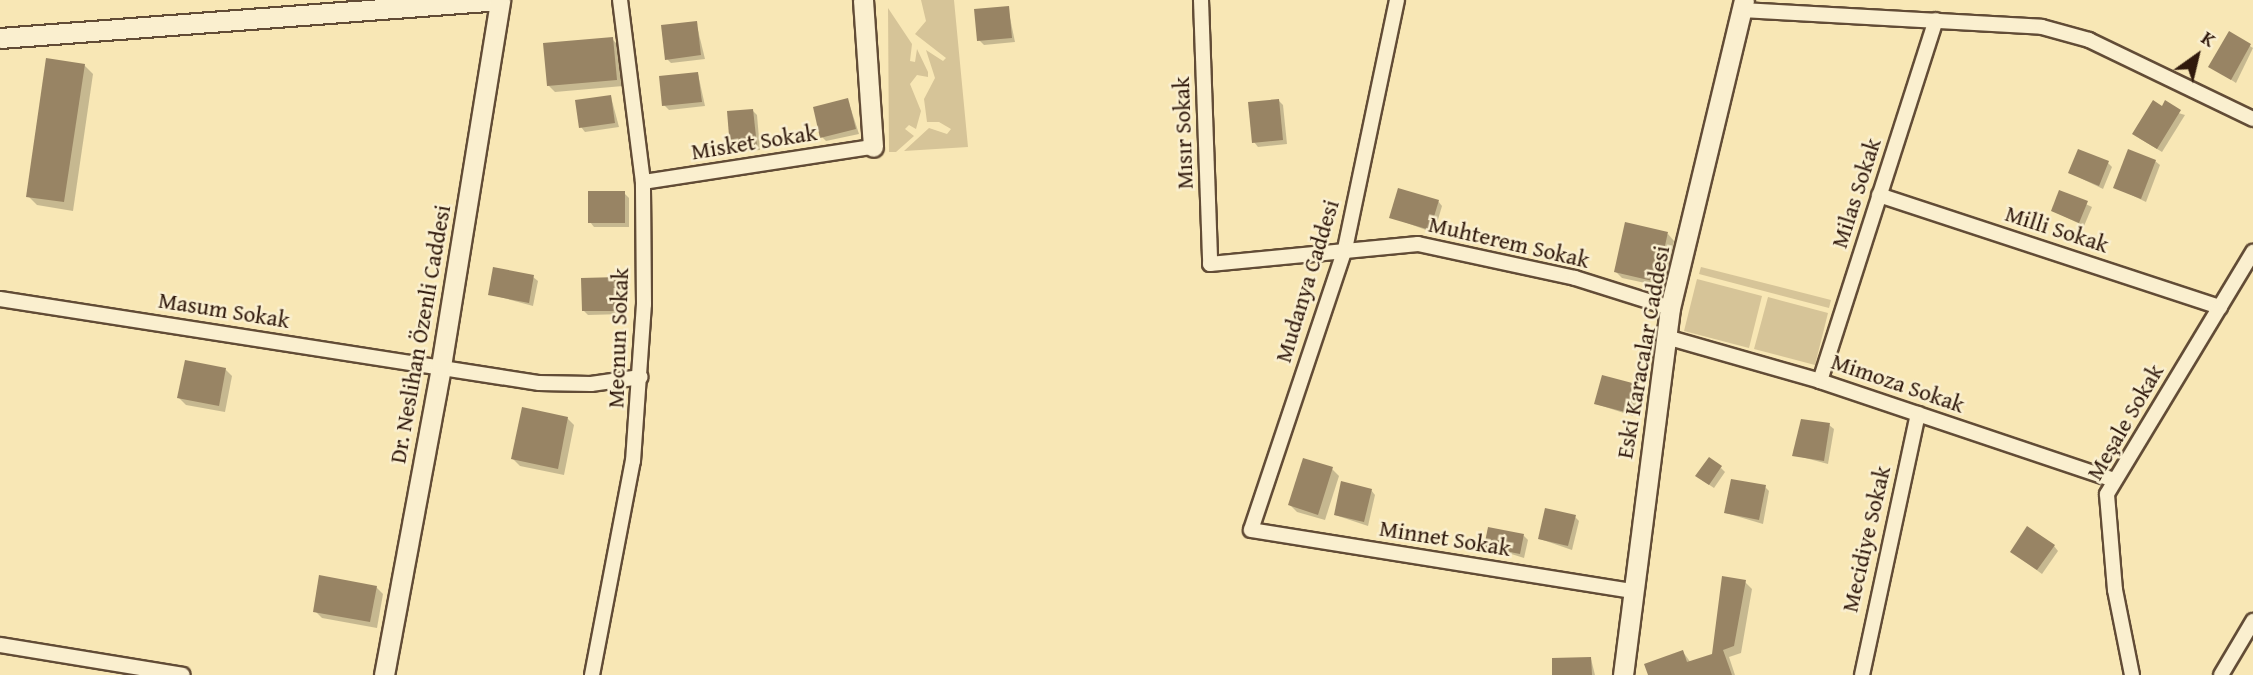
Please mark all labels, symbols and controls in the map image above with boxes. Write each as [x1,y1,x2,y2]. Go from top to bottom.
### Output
north arrow [2162,21,2232,91]
text: K [2196,24,2222,54]
street label: Mısır Sokak [1167,76,1199,190]
street label: Misket Sokak [689,118,819,166]
street label: Milas Sokak [1825,135,1887,251]
street label: Mudanya Caddesi [1269,196,1345,366]
street label: Milli Sokak [2002,199,2112,259]
street label: Dr. Neslihan Özenli Caddesi [384,203,456,465]
street label: Muhterem Sokak [1426,210,1592,274]
street label: Eski Karacalar Caddesi [1611,243,1675,461]
street label: Mecnun Sokak [602,267,634,409]
street label: Masum Sokak [156,286,292,334]
street label: Mimoza Sokak [1828,347,1968,419]
street label: Meşale Sokak [2081,359,2169,485]
street label: Mecidiye Sokak [1836,463,1896,615]
street label: Minnet Sokak [1377,514,1513,562]

